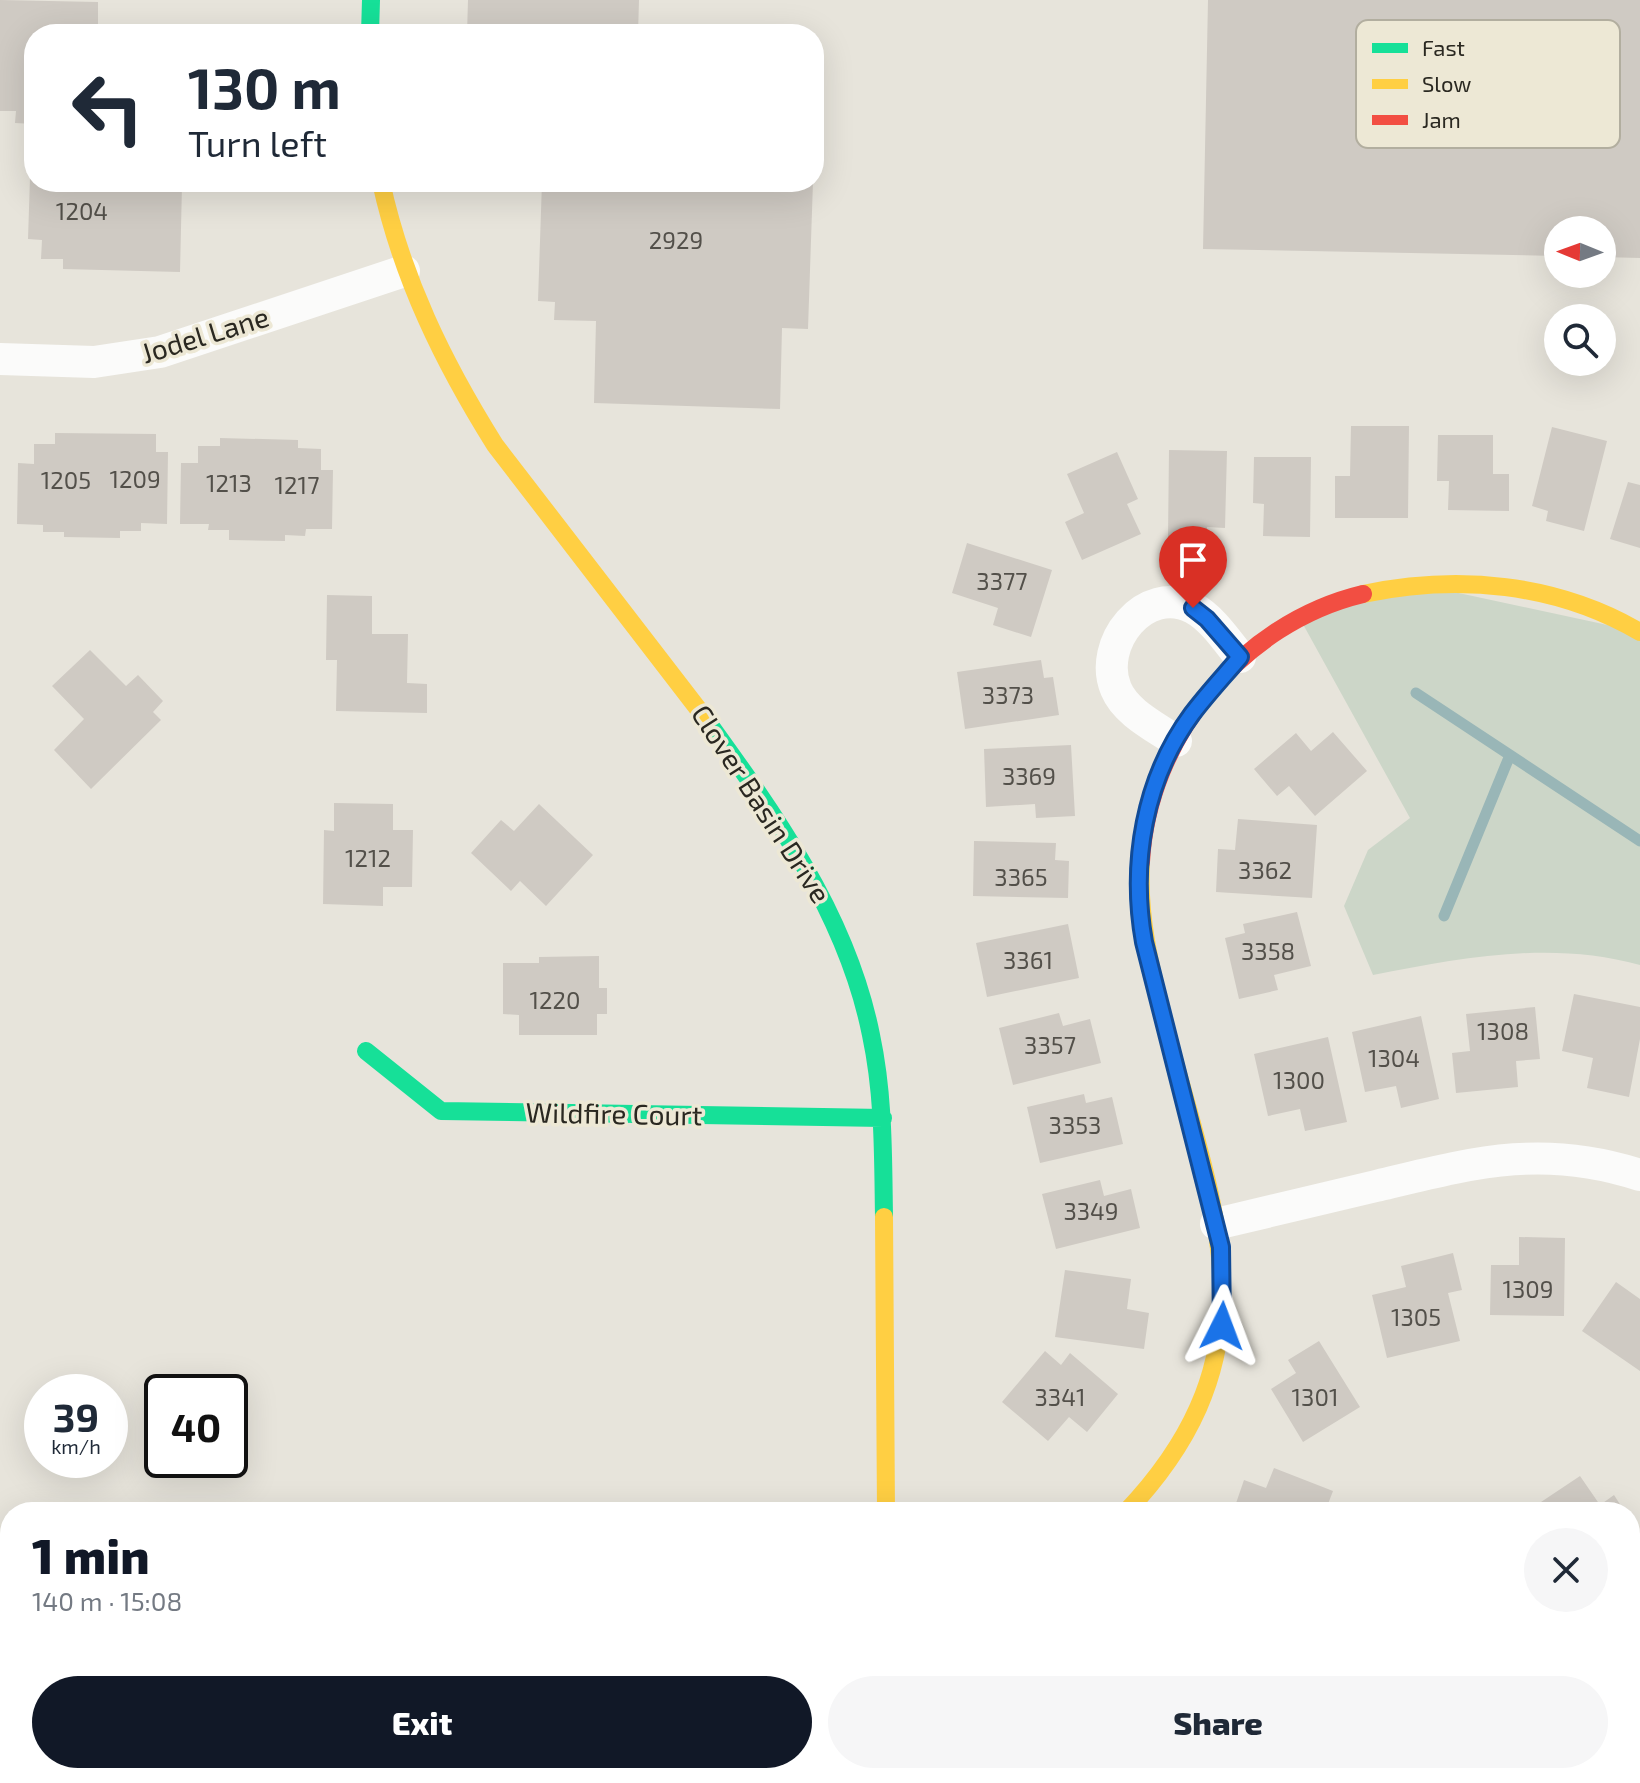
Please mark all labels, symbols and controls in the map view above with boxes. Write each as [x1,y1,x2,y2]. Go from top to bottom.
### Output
legend [1356,20,1620,148]
text: Fast [1422,34,1465,60]
text: 130 m [188,53,341,120]
icon: left [56,56,160,160]
text: Slow [1422,70,1471,96]
text: Jam [1422,106,1461,132]
text: Turn left [188,121,327,164]
house number: 1204 [56,196,108,225]
north arrow [1544,216,1616,288]
map controls [1544,216,1616,376]
house number: 2929 [649,225,703,254]
street label: Jodel Lane [137,299,273,370]
button: search [1544,304,1616,376]
house number: 1209 [109,464,161,493]
house number: 1205 [41,465,91,494]
house number: 1213 [206,468,252,497]
house number: 1217 [275,470,319,499]
pin [1159,526,1227,608]
icon: arrive [1171,538,1215,582]
house number: 3377 [976,566,1028,595]
house number: 3373 [982,680,1034,709]
street label: Clover Basin Drive [685,698,839,909]
house number: 3369 [1002,761,1056,790]
house number: 1212 [345,843,391,872]
house number: 3362 [1238,855,1292,884]
house number: 3365 [994,862,1048,891]
house number: 3358 [1241,936,1295,965]
house number: 3361 [1003,945,1053,974]
house number: 1220 [530,985,581,1014]
house number: 1308 [1477,1016,1529,1045]
house number: 3357 [1024,1030,1076,1059]
house number: 1304 [1368,1043,1420,1072]
house number: 1300 [1273,1065,1325,1094]
street label: Wildfire Court [525,1094,703,1132]
house number: 3353 [1049,1110,1101,1139]
house number: 3349 [1063,1196,1119,1225]
house number: 1309 [1502,1274,1554,1303]
position arrow [1180,1284,1264,1368]
house number: 1305 [1391,1302,1441,1331]
speed limit sign: 40 [144,1374,248,1478]
house number: 3341 [1035,1382,1086,1411]
house number: 1301 [1292,1382,1338,1411]
text: 39 [53,1392,99,1440]
text: km/h [51,1434,101,1458]
text: 1 min [32,1526,150,1584]
button: close [1524,1528,1608,1612]
text: 140 m · 15:08 [32,1585,182,1616]
button: Exit [32,1676,812,1768]
button: Share [828,1676,1608,1768]

